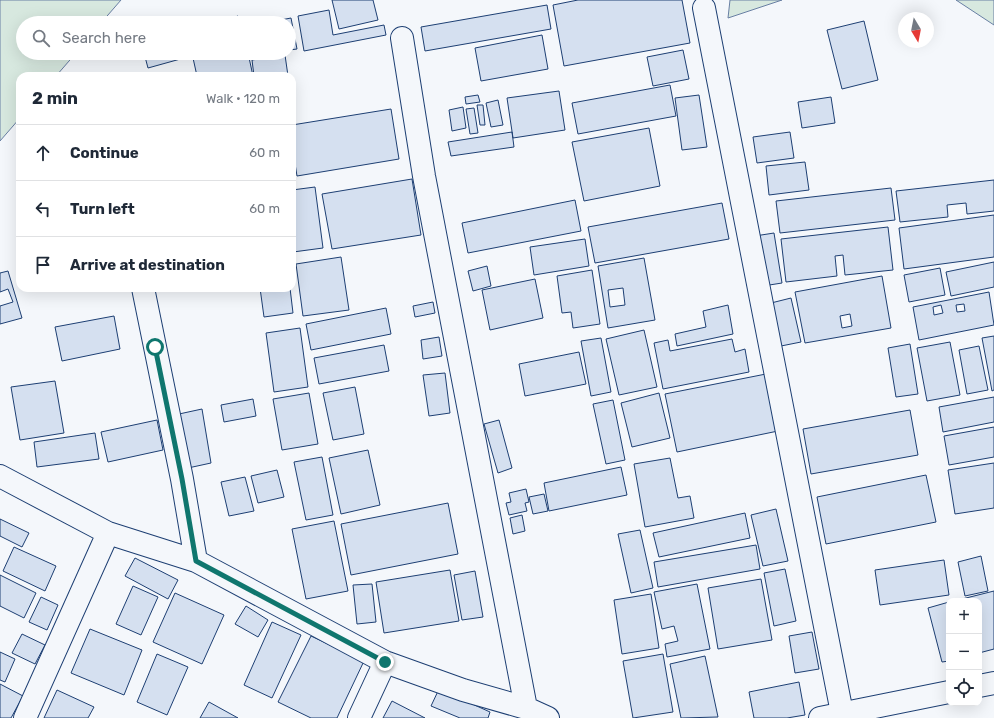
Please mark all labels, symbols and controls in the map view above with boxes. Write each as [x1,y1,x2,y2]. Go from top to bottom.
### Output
north arrow [898,12,934,48]
search box [16,16,296,60]
icon: search [30,27,52,49]
text: Search here [62,29,146,47]
text: 2 min [32,88,78,108]
text: Walk · 120 m [206,91,280,106]
icon: ahead [32,142,54,164]
text: Continue [70,144,139,162]
text: 60 m [249,145,280,160]
icon: left [32,198,54,220]
text: Turn left [70,200,135,218]
text: 60 m [249,201,280,216]
icon: arrive [32,254,54,276]
text: Arrive at destination [70,256,225,274]
route start [146,338,164,356]
map controls [946,598,982,706]
button: + [946,598,982,634]
button: − [946,634,982,670]
route end [376,653,394,671]
button: locate [946,670,982,706]

